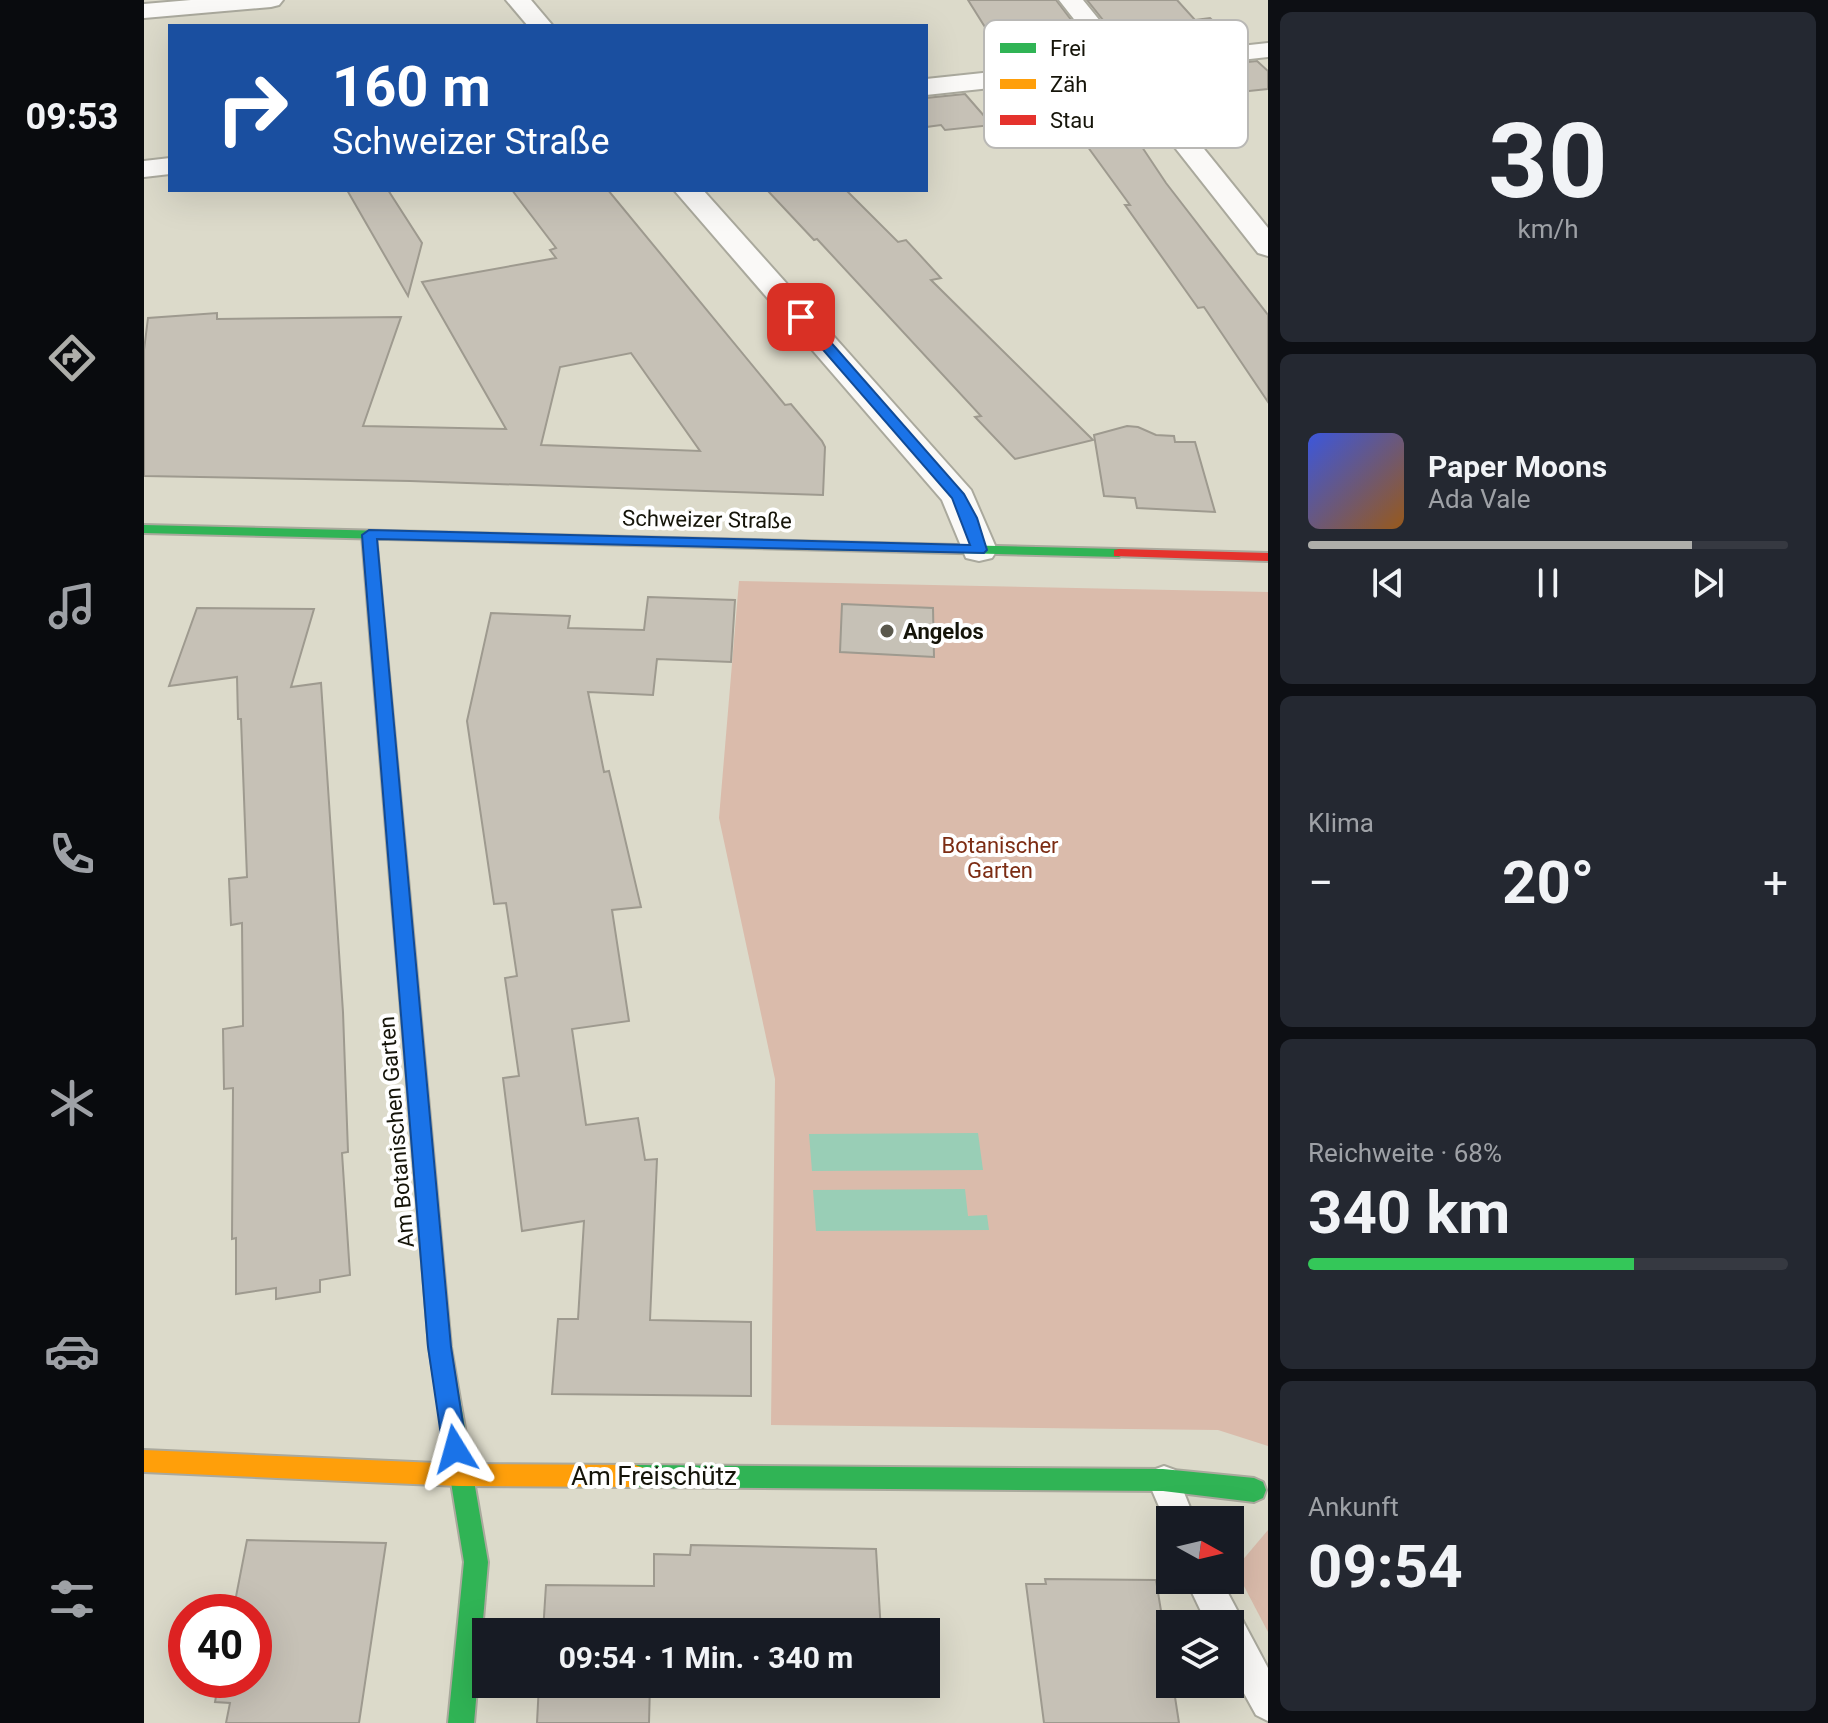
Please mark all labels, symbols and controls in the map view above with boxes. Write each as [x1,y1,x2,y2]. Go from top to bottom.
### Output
legend [984,20,1248,148]
text: Frei [1050,36,1086,61]
text: 160 m [332,54,491,120]
icon: right [200,56,304,160]
text: Zäh [1050,72,1087,97]
text: 09:53 [26,96,118,138]
text: 30 [1488,101,1608,222]
text: Stau [1050,108,1094,133]
text: Schweizer Straße [332,121,609,163]
text: km/h [1517,214,1579,244]
pin [767,283,835,351]
icon: arrive [779,295,823,339]
icon: directions [44,330,100,386]
text: Paper Moons [1428,449,1607,484]
text: Ada Vale [1428,484,1530,514]
street label: Schweizer Straße [622,506,792,533]
icon: previous [1366,561,1410,605]
icon: pause [1526,561,1570,605]
icon: next [1686,561,1730,605]
icon: music [44,578,100,634]
place label: Angelos [903,619,984,644]
marker: Angelos [878,622,896,640]
text: Klima [1308,808,1374,838]
icon: phone [44,826,100,882]
park label: Botanischer Garten [941,833,1059,883]
text: 20° [1502,847,1594,918]
text: − [1308,857,1333,909]
text: + [1763,857,1788,909]
street label: Am Botanischen Garten [374,1015,419,1249]
icon: climate [44,1075,100,1131]
text: Reichweite · 68% [1308,1138,1502,1168]
text: 340 km [1308,1177,1510,1248]
icon: car [44,1323,100,1379]
position arrow [413,1407,497,1491]
street label: Am Freischütz [571,1461,737,1491]
text: Ankunft [1308,1492,1399,1522]
north arrow [1156,1506,1244,1594]
map controls [1156,1506,1244,1698]
text: 09:54 [1308,1531,1463,1602]
icon: filters [44,1571,100,1627]
speed limit sign: 40 [168,1594,272,1698]
button: layers [1156,1610,1244,1698]
text: 09:54 · 1 Min. · 340 m [559,1640,853,1675]

